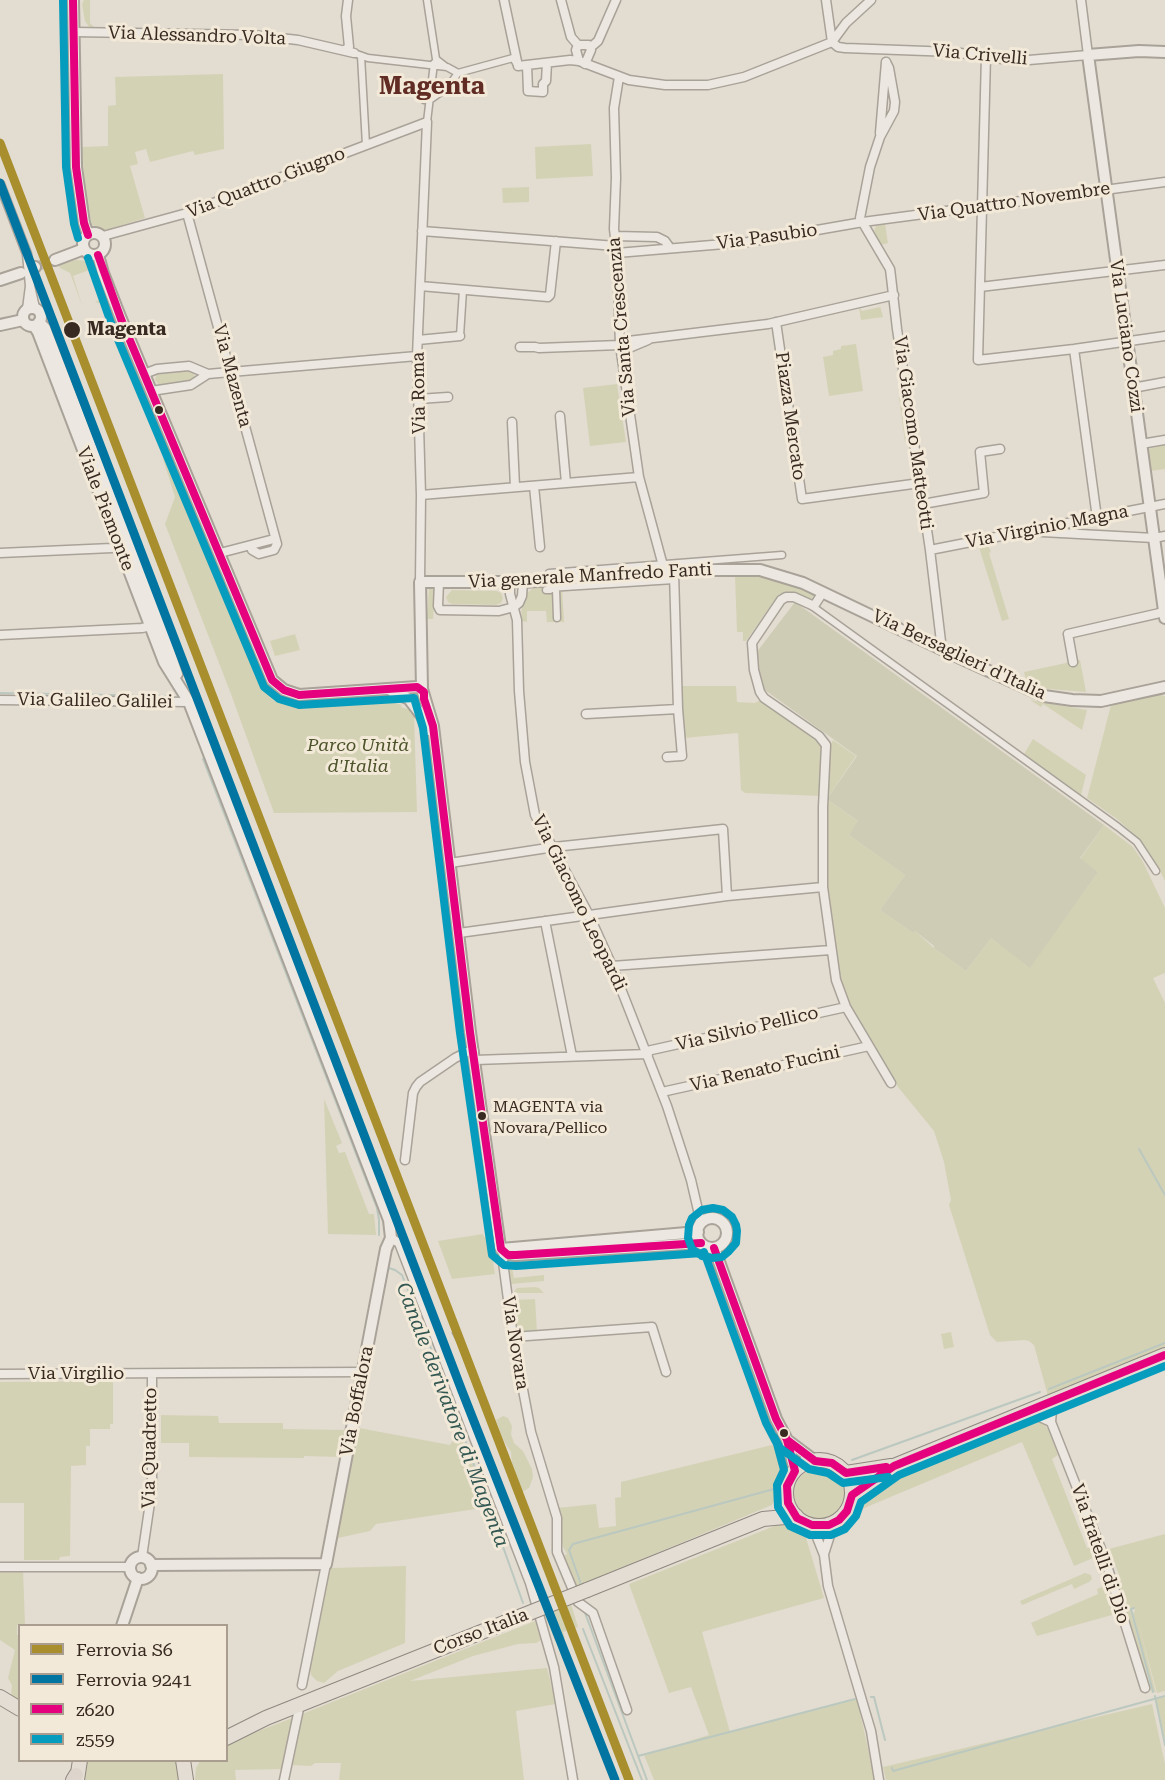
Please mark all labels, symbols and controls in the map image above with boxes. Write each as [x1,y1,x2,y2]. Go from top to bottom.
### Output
street label: Via Alessandro Volta [108,22,286,50]
street label: Via Crivelli [932,40,1028,70]
district label: Magenta [379,73,485,101]
street label: Via Quattro Giugno [184,143,348,223]
street label: Via Quattro Novembre [917,178,1111,226]
street label: Via Pasubio [715,219,819,255]
street label: Via Santa Crescenzia [603,236,641,418]
street label: Via Luciano Cozzi [1105,258,1147,414]
place label: Magenta [87,319,166,341]
marker: Magenta [62,320,82,340]
street label: Via Mazenta [208,322,256,430]
street label: Via Giacomo Matteotti [889,335,937,531]
street label: Piazza Mercato [770,350,810,482]
street label: Via Roma [407,352,431,434]
unlabelled marker [153,404,165,416]
street label: Viale Piemonte [71,444,139,574]
street label: Via Virginio Magna [964,501,1130,553]
street label: Via generale Manfredo Fanti [468,559,712,593]
street label: Via Bersaglieri d'Italia [869,605,1049,705]
street label: Via Galileo Galilei [17,689,173,713]
park label: Parco Unità d'Italia [307,735,409,777]
street label: Via Giacomo Leopardi [527,811,631,995]
street label: Via Silvio Pellico [674,1002,820,1056]
street label: Via Renato Fucini [688,1041,842,1097]
place label: MAGENTA via Novara/Pellico [493,1097,607,1135]
marker: MAGENTA via Novara/Pellico [476,1110,488,1122]
water label: Canale derivatore di Magenta [390,1279,514,1551]
street label: Via Novara [497,1295,533,1391]
street label: Via Boffalora [336,1344,378,1458]
street label: Via Virgilio [28,1363,124,1385]
street label: Via Quadretto [138,1387,162,1509]
unlabelled marker [778,1427,790,1439]
street label: Via fratelli di Dio [1066,1481,1134,1627]
street label: Corso Italia [431,1604,531,1660]
legend [18,1624,228,1762]
text: Ferrovia S6 [76,1639,173,1660]
text: Ferrovia 9241 [76,1669,192,1690]
text: z620 [76,1699,115,1720]
text: z559 [76,1729,115,1750]

